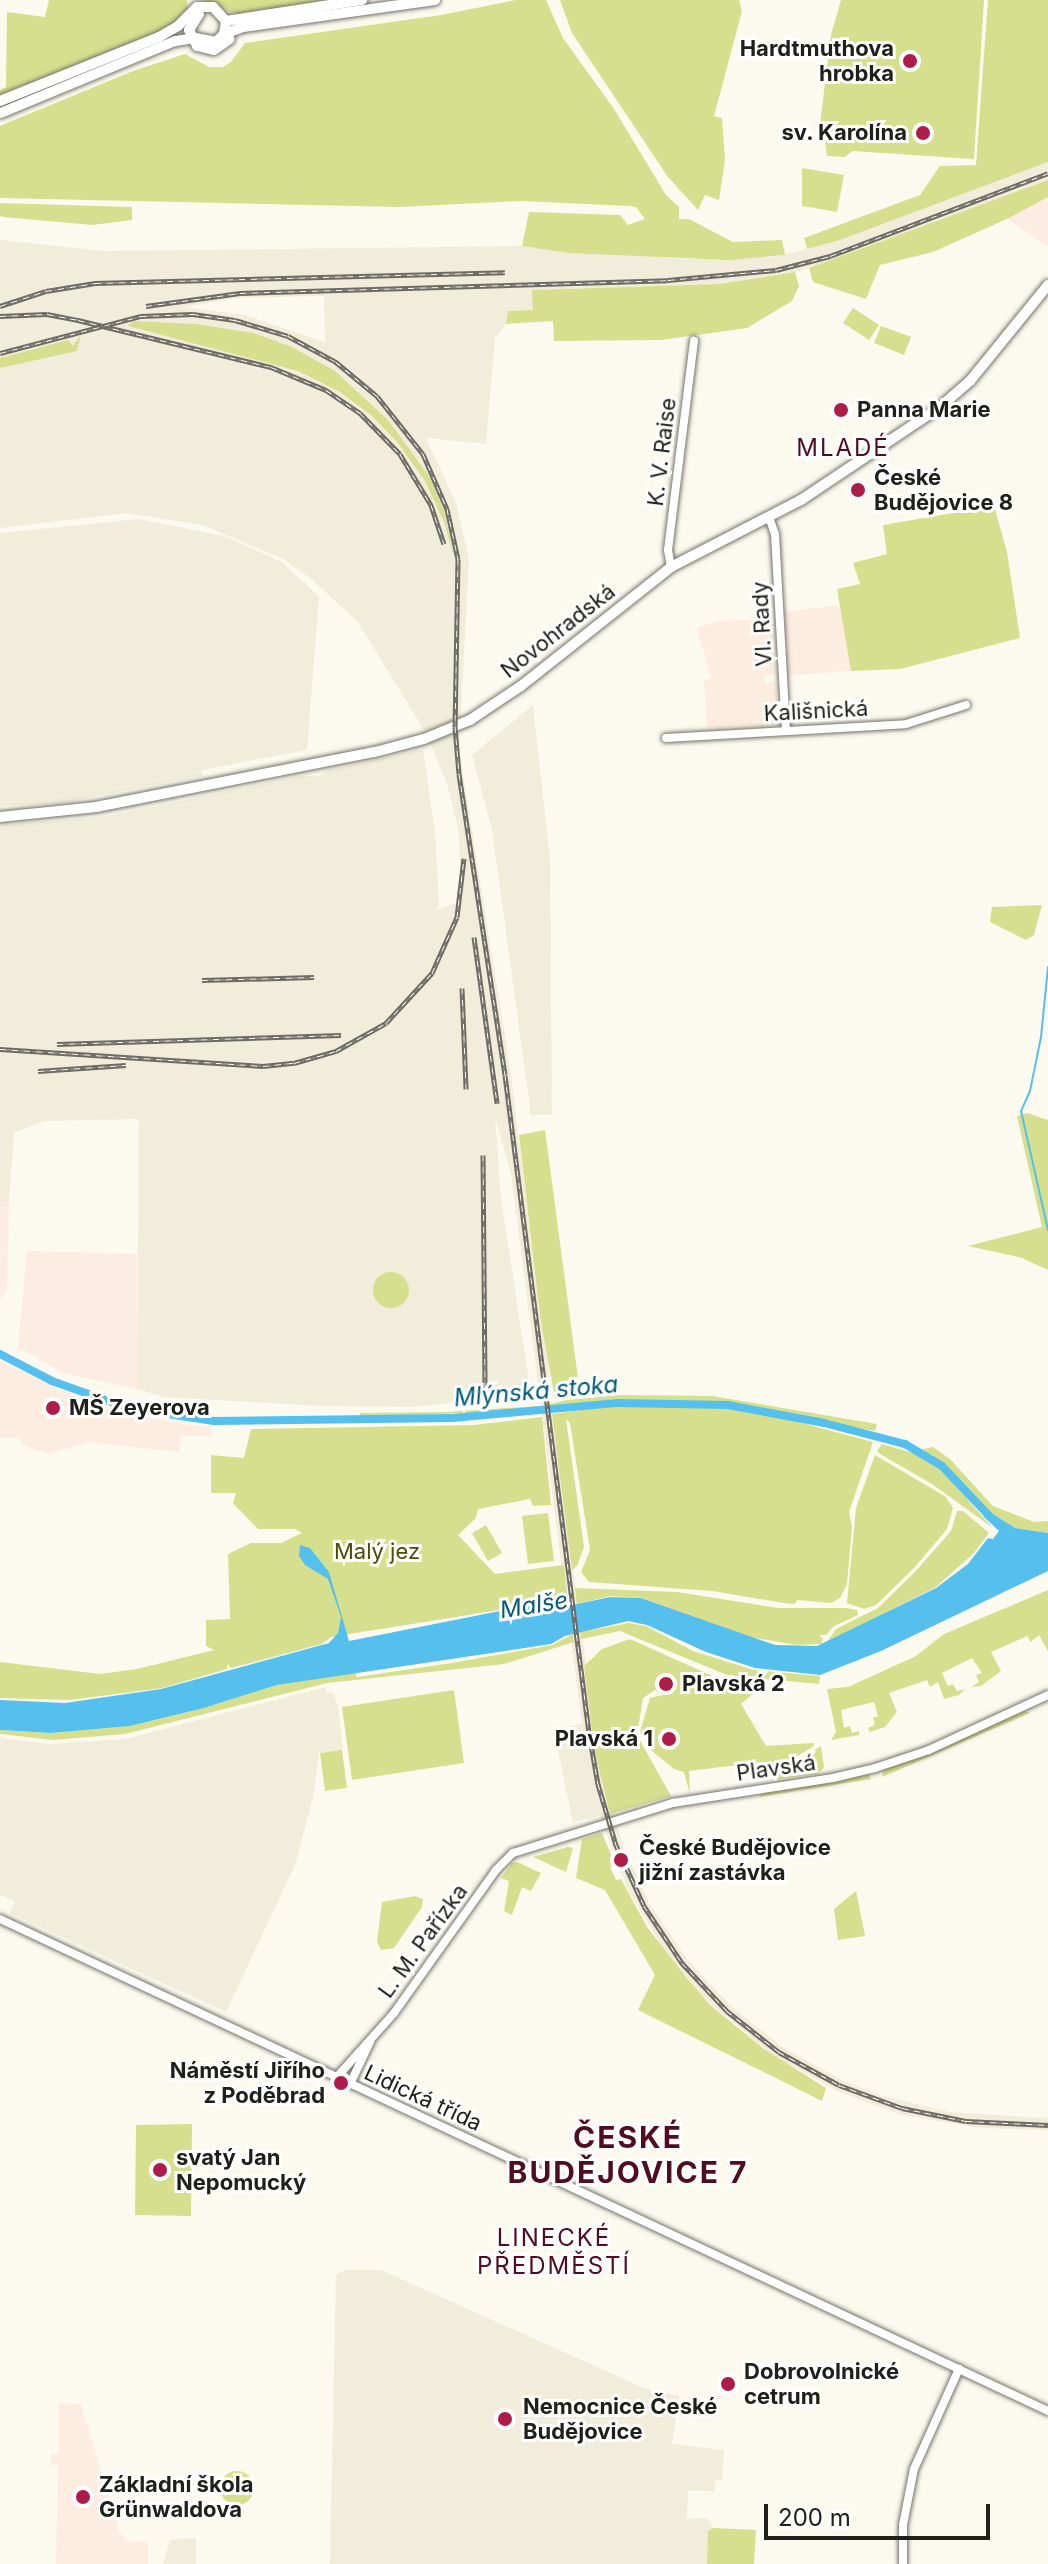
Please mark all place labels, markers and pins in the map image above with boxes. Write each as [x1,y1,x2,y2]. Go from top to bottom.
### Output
place label: Hardtmuthova hrobka [740,35,894,86]
marker: Hardtmuthova hrobka [901,52,919,70]
place label: sv. Karolína [781,120,907,146]
marker: sv. Karolína [914,124,932,142]
place label: Panna Marie [857,397,991,423]
marker: Panna Marie [832,401,850,419]
place label: České Budějovice 8 [874,464,1013,516]
marker: České Budějovice 8 [849,481,867,499]
place label: MŠ Zeyerova [69,1395,210,1421]
marker: MŠ Zeyerova [44,1399,62,1417]
place label: Plavská 2 [682,1671,785,1697]
marker: Plavská 2 [657,1675,675,1693]
place label: Plavská 1 [555,1726,653,1752]
marker: Plavská 1 [660,1730,678,1748]
place label: České Budějovice jižní zastávka [639,1834,831,1886]
marker: České Budějovice jižní zastávka [610,1849,632,1871]
place label: Náměstí Jiřího z Poděbrad [170,2057,325,2108]
marker: Náměstí Jiřího z Poděbrad [332,2074,350,2092]
place label: svatý Jan Nepomucký [176,2144,306,2196]
marker: svatý Jan Nepomucký [151,2161,169,2179]
place label: Dobrovolnické cetrum [744,2358,899,2410]
marker: Dobrovolnické cetrum [719,2375,737,2393]
place label: Nemocnice České Budějovice [523,2393,717,2444]
marker: Nemocnice České Budějovice [494,2408,516,2430]
place label: Základní škola Grünwaldova [99,2471,253,2522]
marker: Základní škola Grünwaldova [74,2488,92,2506]

